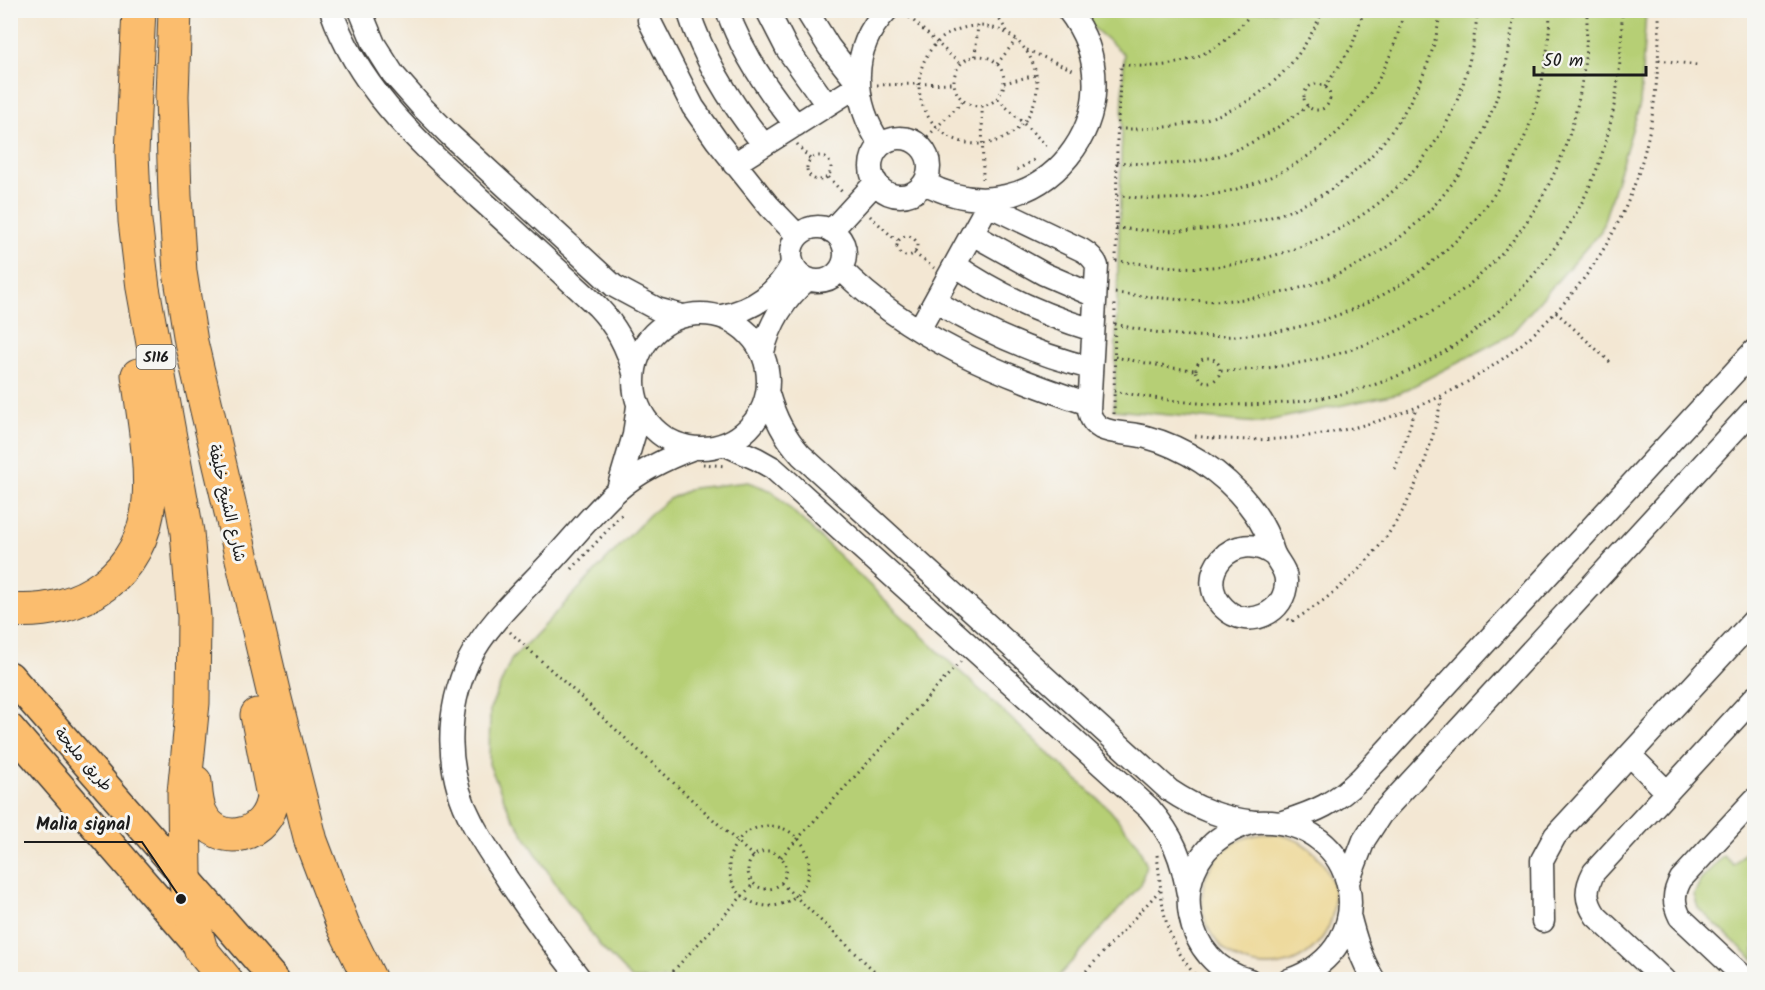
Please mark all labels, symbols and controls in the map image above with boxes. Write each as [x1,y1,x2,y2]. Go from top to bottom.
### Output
scale bar [1534,39,1646,77]
text: 50 m [1543,47,1583,76]
road number: S116 [136,345,176,369]
street label: شارع الشيخ خليفة [201,442,252,565]
street label: طريق مليحة [48,722,118,798]
callout: Malia signal [24,806,142,842]
text: Malia signal [36,811,130,840]

